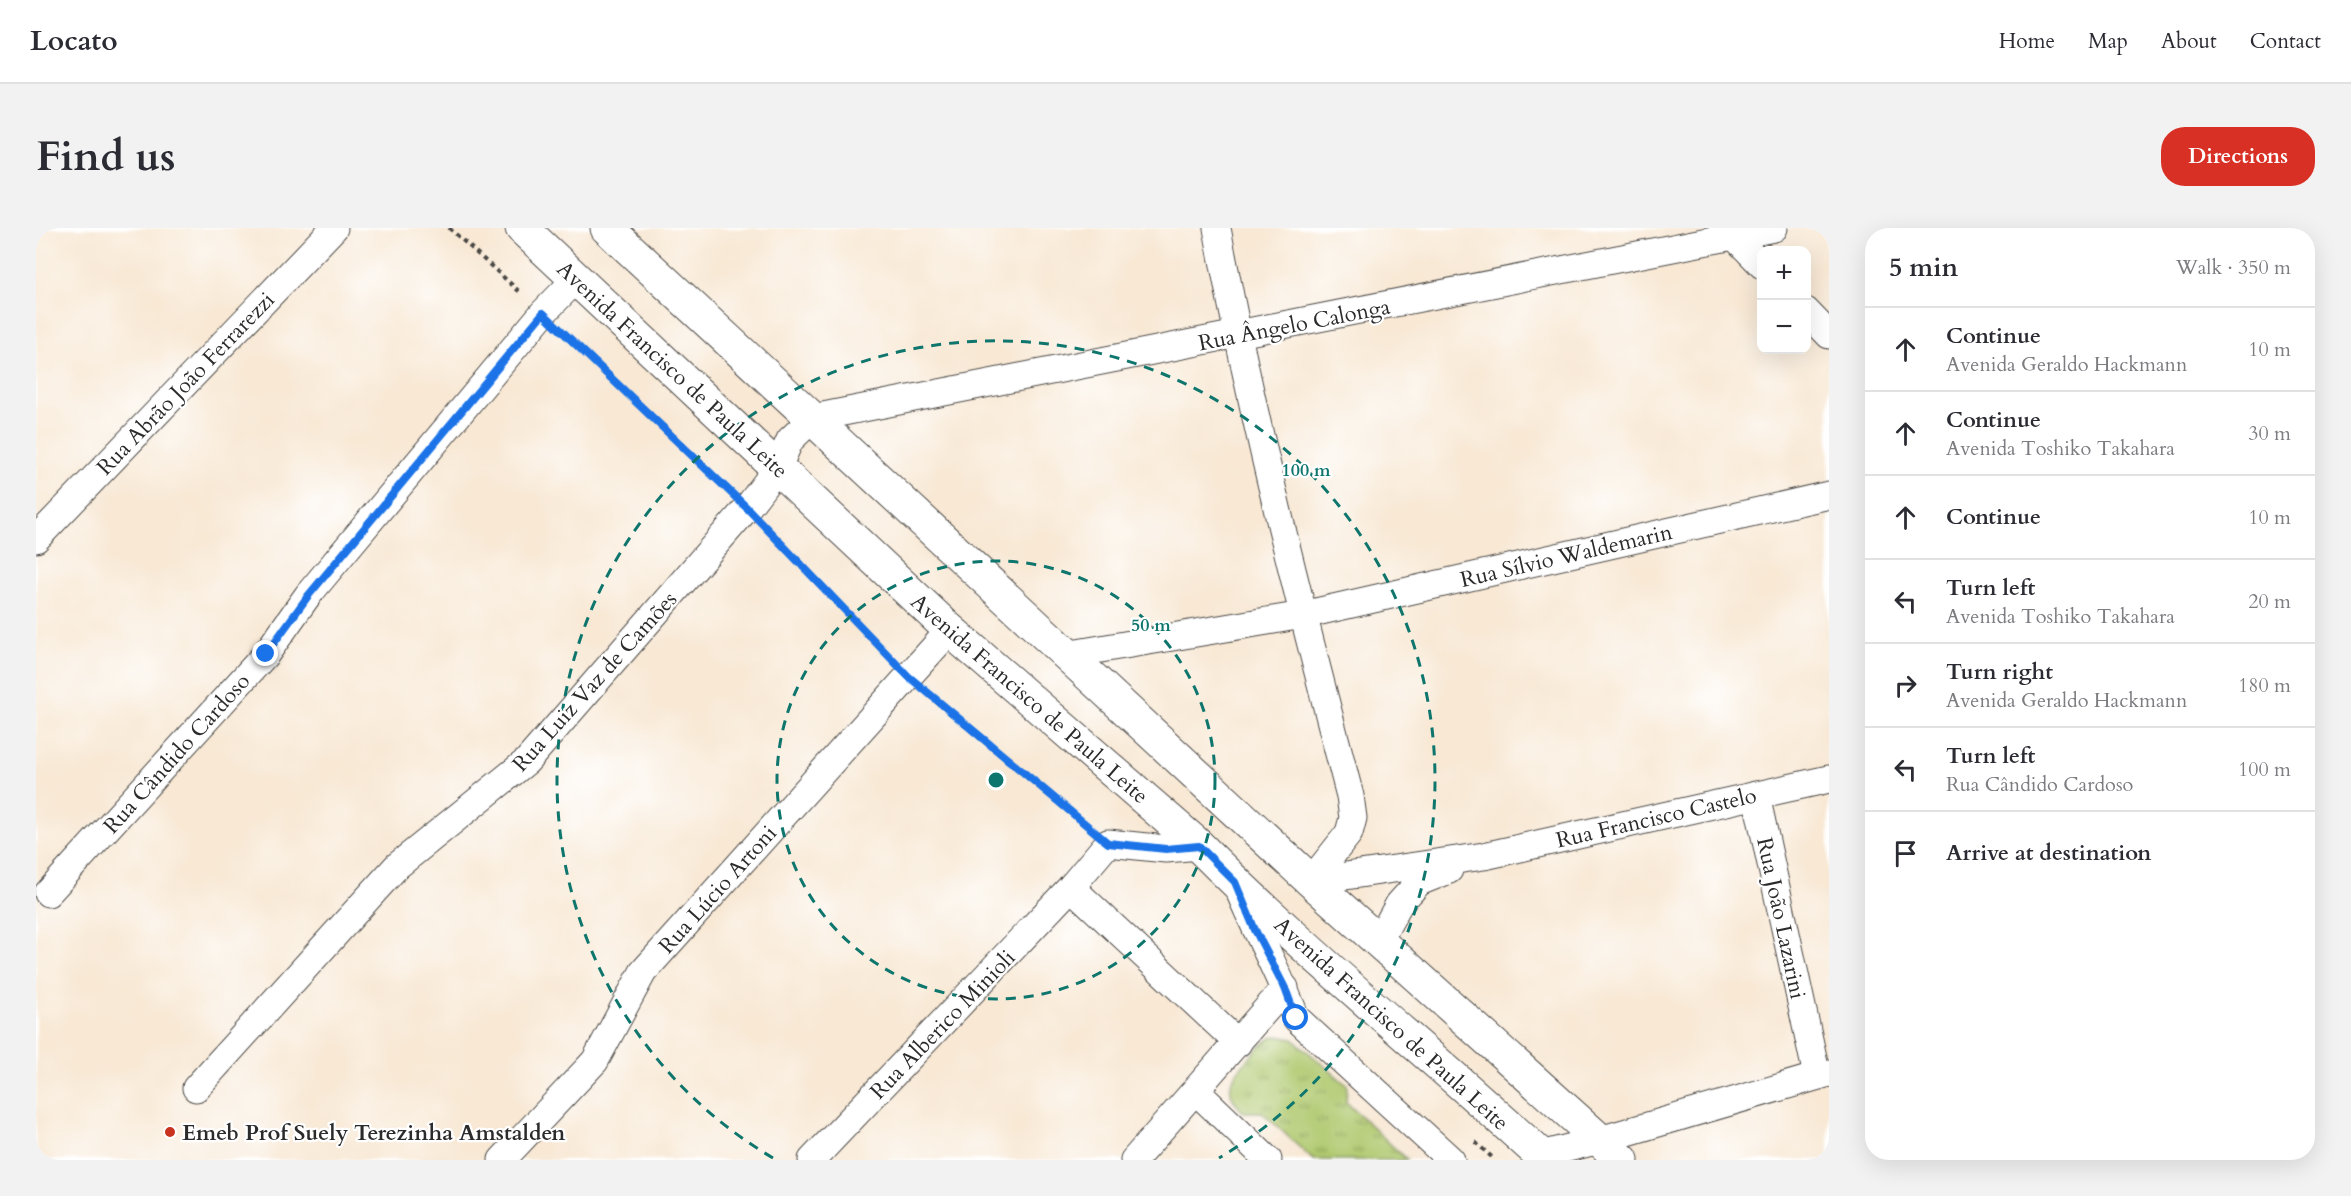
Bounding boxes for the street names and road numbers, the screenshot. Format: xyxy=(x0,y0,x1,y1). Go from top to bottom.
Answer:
street label: Avenida Francisco de Paula Leite xyxy=(550,254,795,485)
street label: Rua Abrão João Ferrarezzi xyxy=(90,285,281,482)
street label: Rua Ângelo Calonga xyxy=(1196,292,1393,358)
street label: Rua Sílvio Waldemarin xyxy=(1457,517,1676,595)
street label: Rua Luiz Vaz de Camões xyxy=(506,585,684,778)
street label: Avenida Francisco de Paula Leite xyxy=(904,587,1155,811)
street label: Rua Cândido Cardoso xyxy=(97,667,257,840)
street label: Rua Francisco Castelo xyxy=(1553,780,1759,856)
street label: Rua Lúcio Artoni xyxy=(652,819,784,960)
street label: Rua João Lazarini xyxy=(1749,835,1813,1002)
street label: Avenida Francisco de Paula Leite xyxy=(1268,910,1515,1137)
street label: Rua Alberico Minioli xyxy=(863,943,1022,1106)

